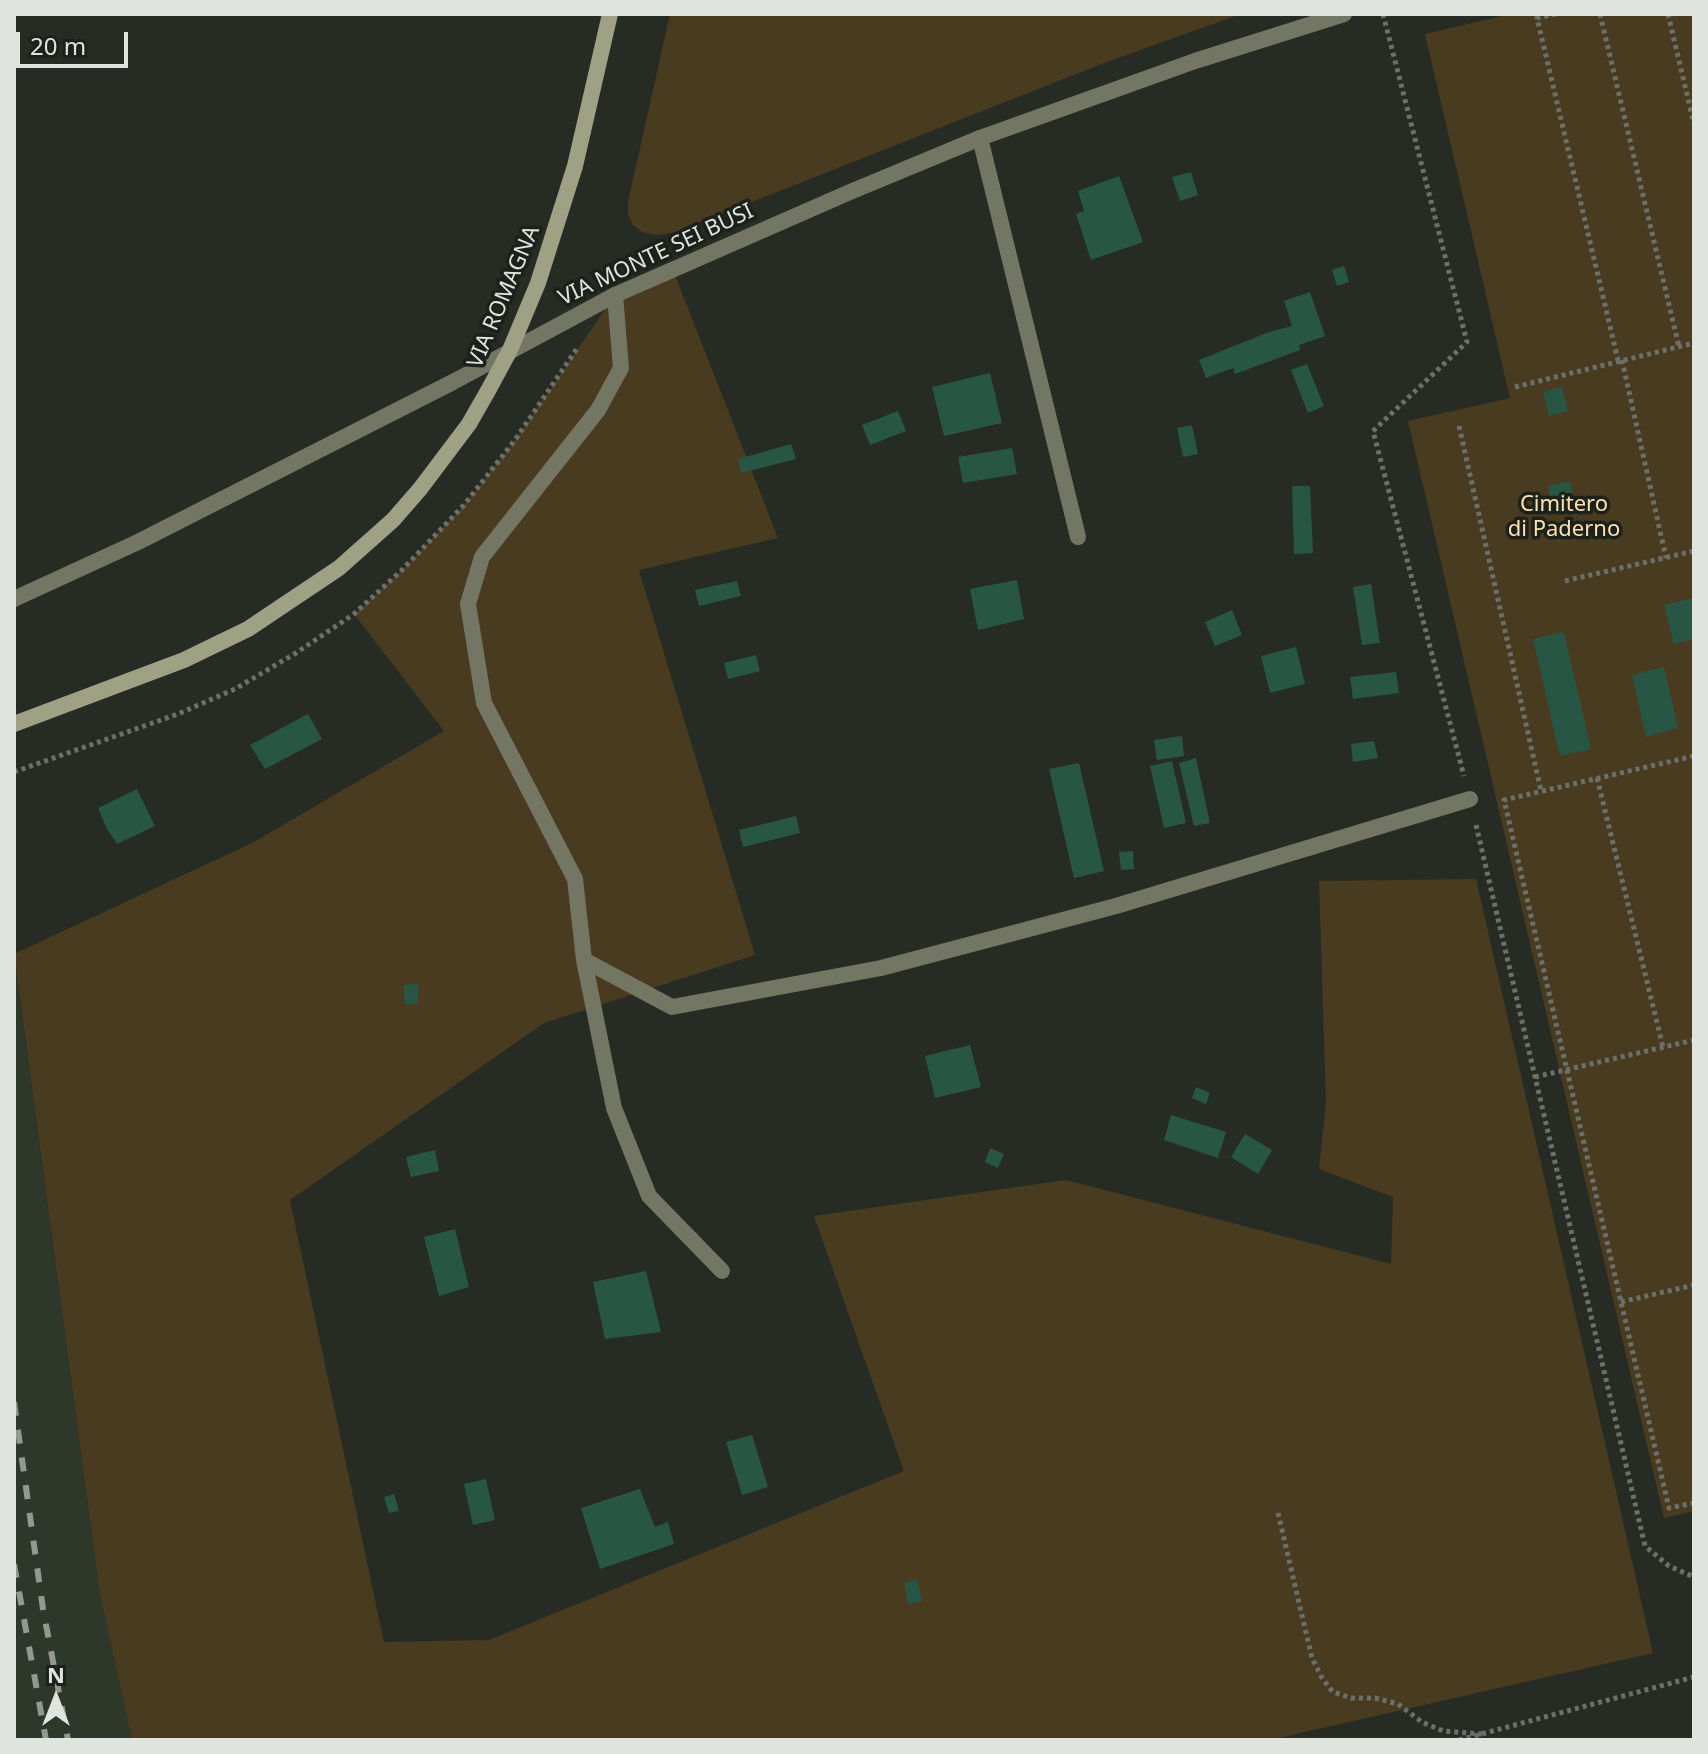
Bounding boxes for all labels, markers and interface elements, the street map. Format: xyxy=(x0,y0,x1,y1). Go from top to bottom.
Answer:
scale bar xyxy=(20,16,132,66)
text: 20 m xyxy=(30,29,86,62)
street label: VIA MONTE SEI BUSI xyxy=(554,198,758,312)
street label: VIA ROMAGNA xyxy=(462,222,546,372)
park label: Cimitero di Paderno xyxy=(1508,492,1620,544)
north arrow xyxy=(16,1658,96,1738)
text: N xyxy=(47,1659,65,1689)

